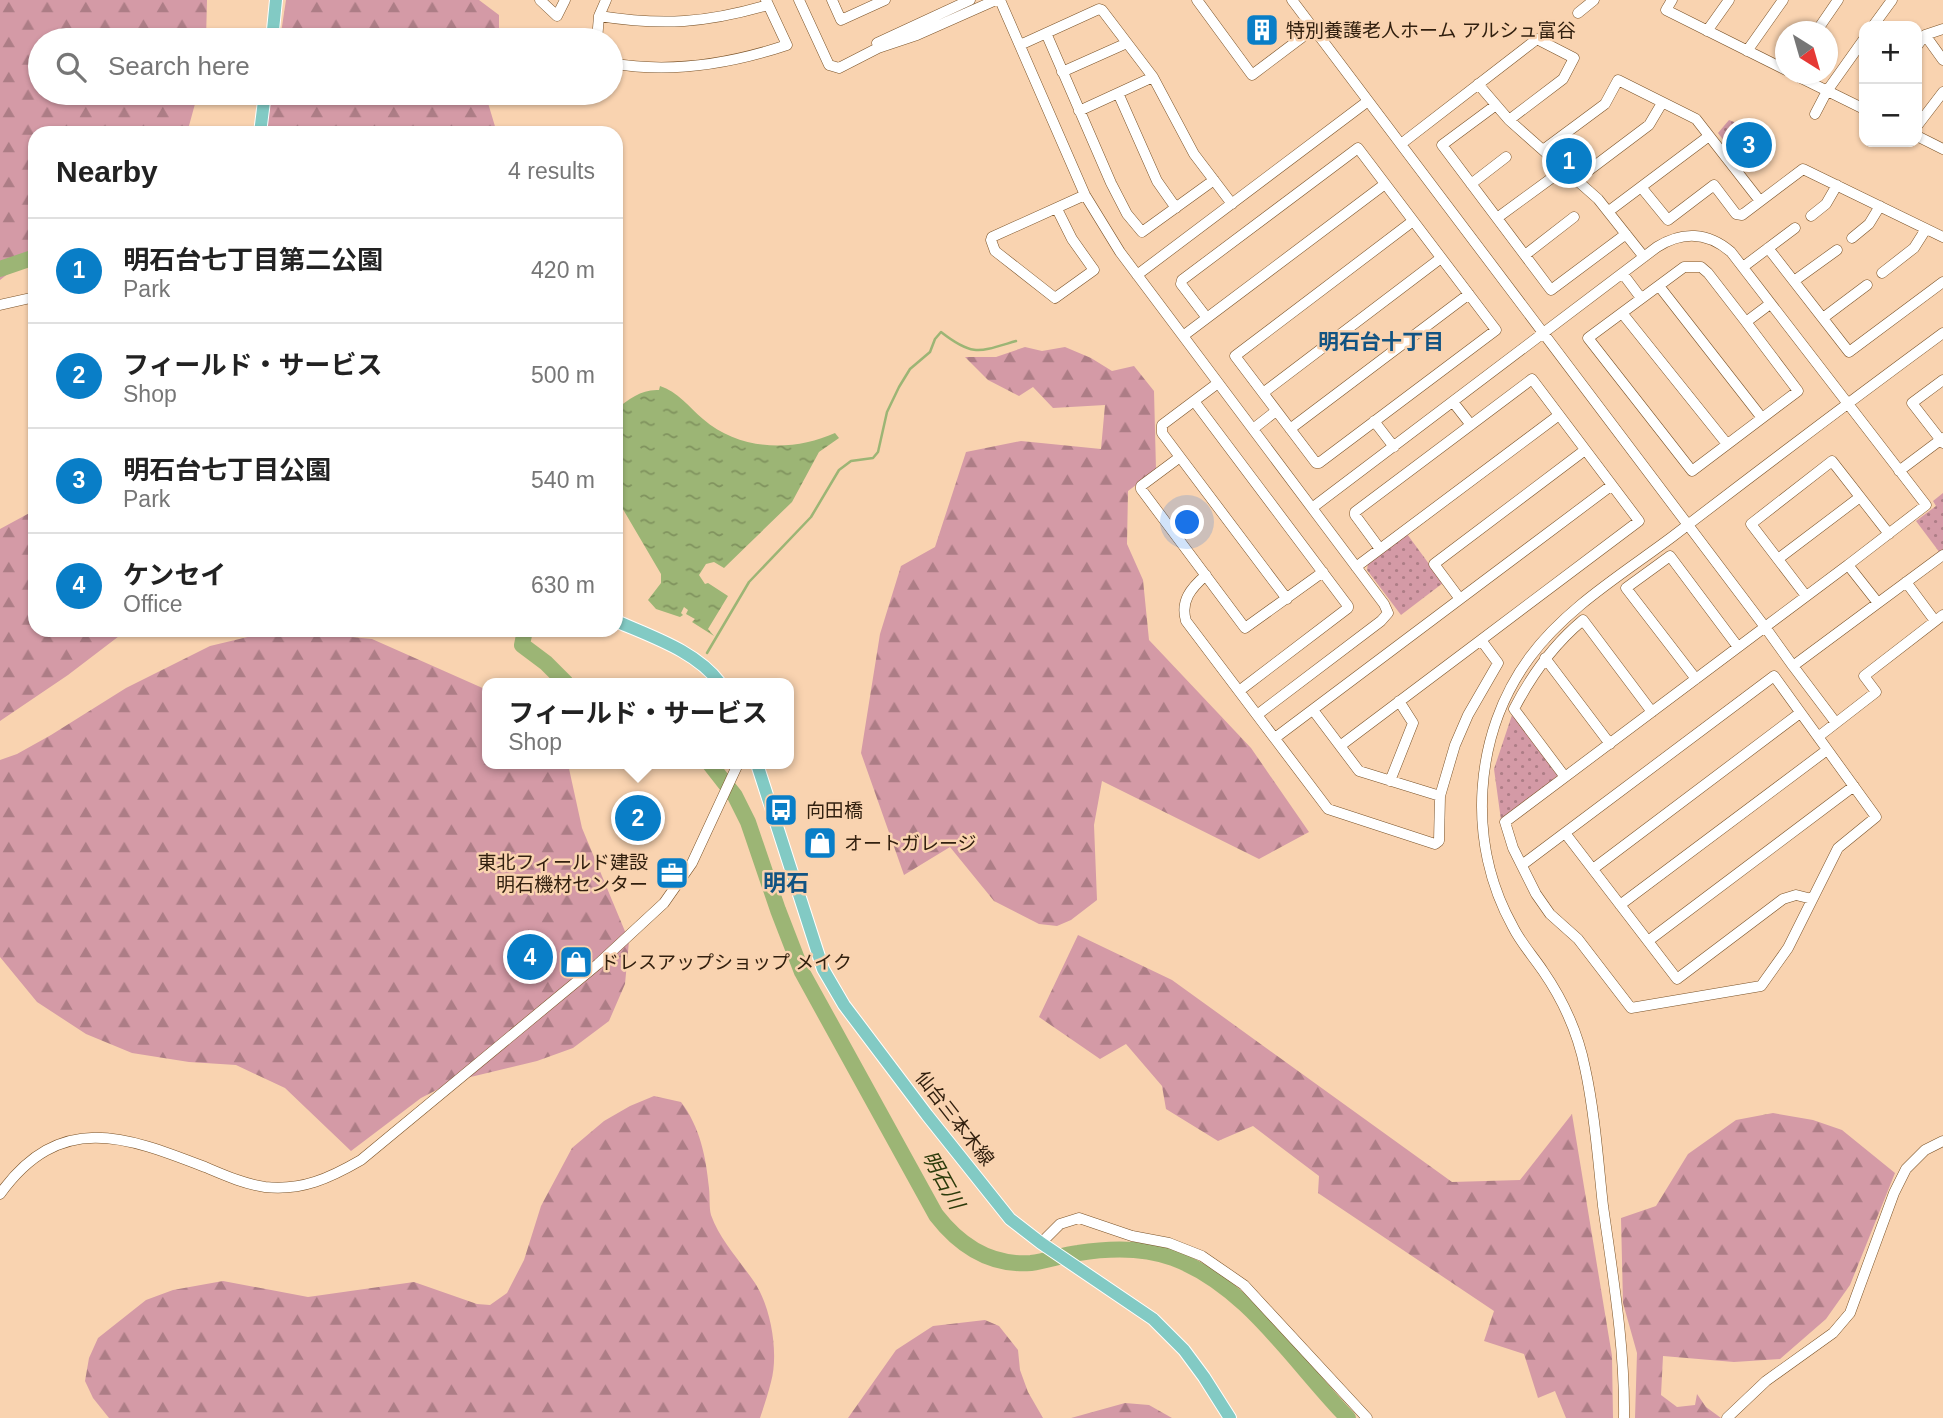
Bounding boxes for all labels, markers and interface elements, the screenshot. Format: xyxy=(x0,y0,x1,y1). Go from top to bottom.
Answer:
building icon: 特別養護老人ホーム アルシュ富谷 xyxy=(1243,11,1281,49)
place label: 特別養護老人ホーム アルシュ富谷 xyxy=(1286,20,1576,41)
north arrow xyxy=(1775,21,1838,84)
map controls xyxy=(1859,21,1922,147)
button: + xyxy=(1859,21,1922,84)
search box xyxy=(28,28,623,105)
icon: search xyxy=(52,48,90,86)
text: Search here xyxy=(108,51,250,81)
button: − xyxy=(1859,84,1922,147)
pin: 3 xyxy=(1726,119,1772,171)
pin: 1 xyxy=(1546,135,1592,187)
text: Nearby xyxy=(56,155,158,188)
text: 4 results xyxy=(508,158,595,184)
text: 明石台七丁目第二公園 xyxy=(123,245,383,275)
text: 1 xyxy=(73,257,85,283)
text: 420 m xyxy=(531,257,595,283)
text: Park xyxy=(123,276,170,302)
district label: 明石台十丁目 xyxy=(1318,330,1444,353)
text: フィールド・サービス xyxy=(123,350,382,380)
text: 2 xyxy=(73,362,85,388)
text: 500 m xyxy=(531,362,595,388)
text: Shop xyxy=(123,381,177,407)
text: 明石台七丁目公園 xyxy=(123,455,331,485)
text: 3 xyxy=(73,467,85,493)
text: 540 m xyxy=(531,467,595,493)
text: Park xyxy=(123,486,170,512)
your location xyxy=(1170,505,1204,539)
text: ケンセイ xyxy=(123,560,226,590)
text: 4 xyxy=(73,572,85,598)
text: 630 m xyxy=(531,572,595,598)
text: Office xyxy=(123,591,183,617)
popup xyxy=(482,678,794,769)
text: フィールド・サービス xyxy=(508,698,768,728)
text: Shop xyxy=(508,729,562,755)
bus stop icon: 向田橋 xyxy=(762,791,800,829)
pin: 2 xyxy=(615,792,661,844)
place label: 向田橋 xyxy=(806,800,863,821)
shop icon: オートガレージ xyxy=(801,824,839,862)
place label: オートガレージ xyxy=(844,833,977,854)
place label: 東北フィールド建設 明石機材センター xyxy=(477,852,648,895)
office icon: 東北フィールド建設 明石機材センター xyxy=(653,854,691,892)
district label: 明石 xyxy=(763,870,809,896)
pin: 4 xyxy=(507,931,553,983)
shop icon: ドレスアップショップ メイク xyxy=(557,943,595,981)
place label: ドレスアップショップ メイク xyxy=(600,952,852,973)
street label: 仙台三本木線 xyxy=(911,1067,998,1170)
water label: 明石川 xyxy=(918,1147,970,1215)

